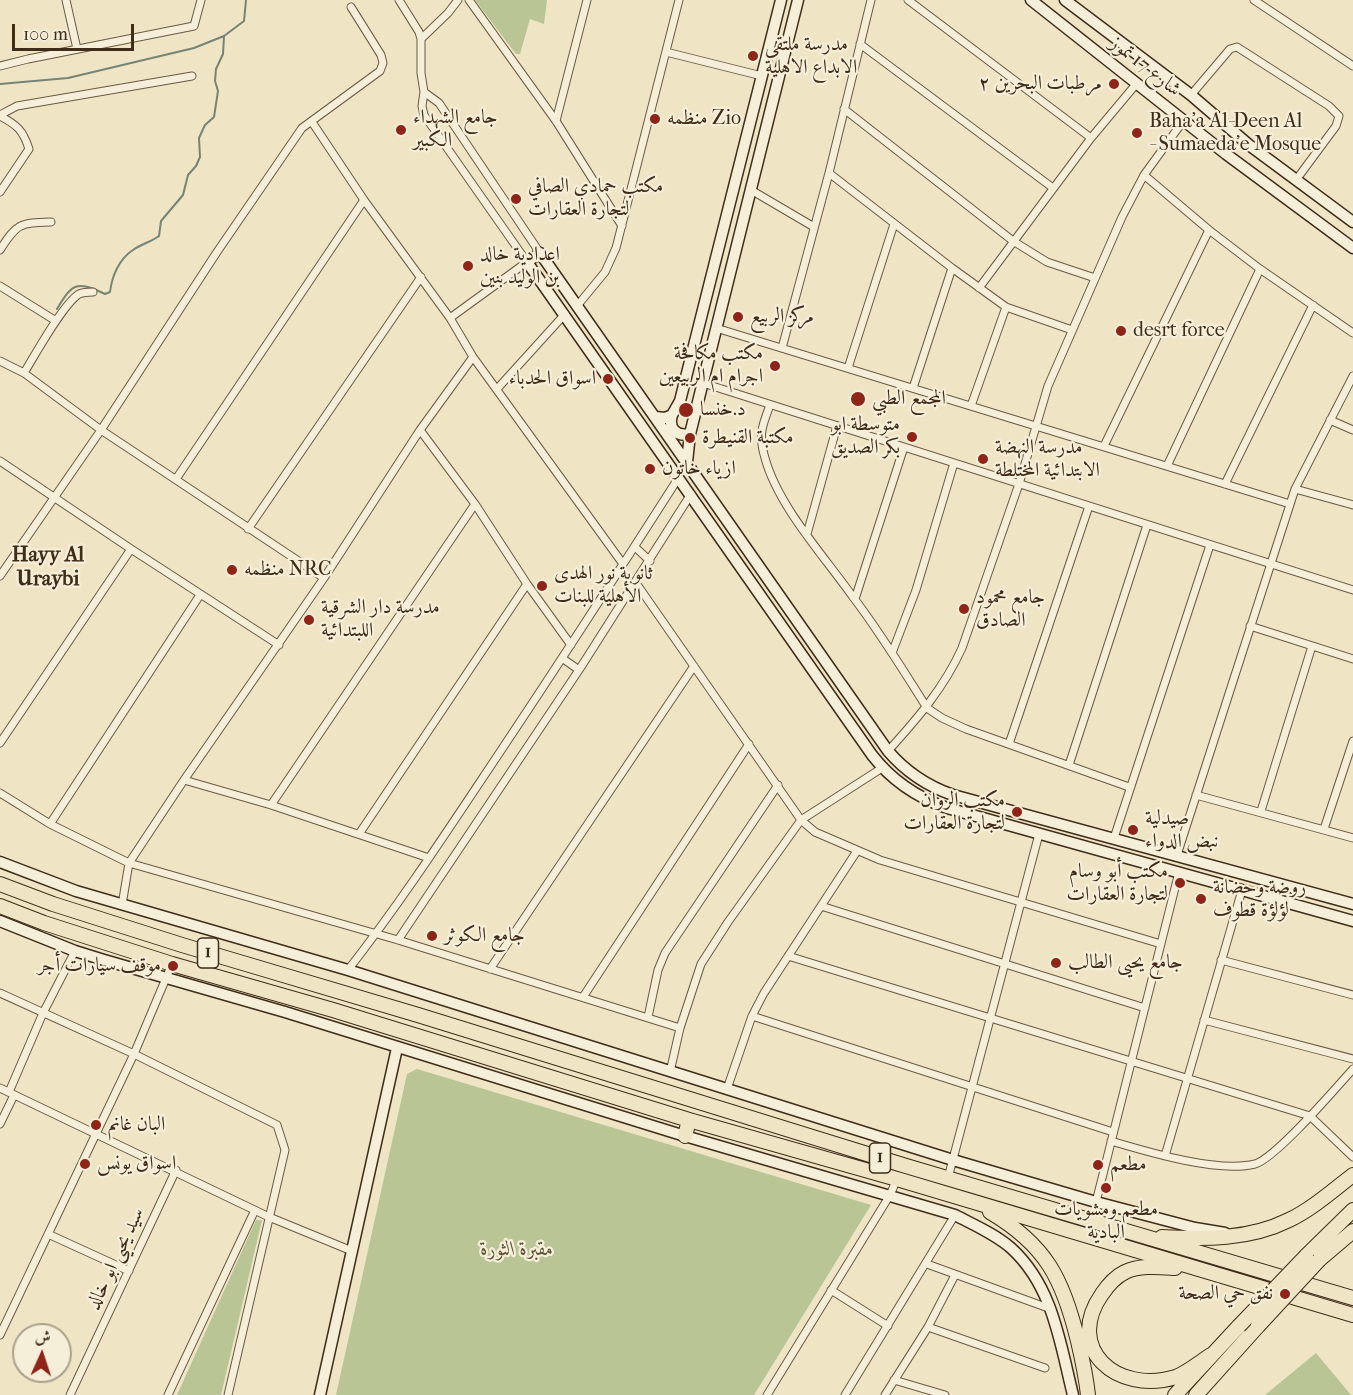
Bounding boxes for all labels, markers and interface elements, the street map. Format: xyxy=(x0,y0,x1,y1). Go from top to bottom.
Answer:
scale bar xyxy=(15,12,136,50)
text: 100 m xyxy=(23,24,68,45)
street label: شارع 17 تموز xyxy=(1105,32,1185,102)
place label: مدرسة ملتقى الابداع الاهلية xyxy=(765,33,857,80)
marker: مدرسة ملتقى الابداع الاهلية xyxy=(746,49,760,63)
place label: مرطبات البحرين ٢ xyxy=(978,72,1102,96)
marker: مرطبات البحرين ٢ xyxy=(1107,77,1121,91)
place label: جامع الشهداء الكبير xyxy=(413,106,498,153)
place label: منظمه Zio xyxy=(667,107,741,131)
place label: Baha'a Al-Deen Al - Sumaeda'e Mosque xyxy=(1149,110,1321,157)
marker: منظمه Zio xyxy=(648,112,662,126)
marker: جامع الشهداء الكبير xyxy=(394,123,408,137)
marker: Baha'a Al-Deen Al - Sumaeda'e Mosque xyxy=(1130,126,1144,140)
place label: مكتب حمادي الصافي لتجارة العقارات xyxy=(528,175,663,222)
marker: مكتب حمادي الصافي لتجارة العقارات xyxy=(509,192,523,206)
place label: اعدادية خالد بن الوليد بنين xyxy=(480,243,560,290)
marker: اعدادية خالد بن الوليد بنين xyxy=(461,259,475,273)
place label: مركز الربيع xyxy=(750,305,814,329)
marker: مركز الربيع xyxy=(731,310,745,324)
place label: desrt force xyxy=(1133,319,1225,343)
marker: desrt force xyxy=(1114,324,1128,338)
place label: مكتب مكافحة اجرام ام الربيعين xyxy=(659,342,763,389)
marker: مكتب مكافحة اجرام ام الربيعين xyxy=(768,359,782,373)
place label: اسواق الحدباء xyxy=(509,367,596,391)
marker: اسواق الحدباء xyxy=(601,372,615,386)
place label: المجمع الطبي xyxy=(872,387,946,411)
marker: المجمع الطبي xyxy=(849,390,867,408)
place label: د.خنسا xyxy=(700,398,746,422)
marker: د.خنسا xyxy=(677,401,695,419)
place label: متوسطة ابو بكر الصديق xyxy=(831,413,900,460)
place label: مكتبة القنيطرة xyxy=(702,426,794,450)
marker: متوسطة ابو بكر الصديق xyxy=(905,430,919,444)
marker: مكتبة القنيطرة xyxy=(683,431,697,445)
place label: مدرسة النهضة الابتدائية المختلطة xyxy=(995,436,1100,483)
marker: مدرسة النهضة الابتدائية المختلطة xyxy=(976,452,990,466)
place label: ازياء خاتون xyxy=(662,457,736,481)
marker: ازياء خاتون xyxy=(643,462,657,476)
district label: Hayy Al Uraybi xyxy=(12,543,84,593)
place label: منظمه NRC xyxy=(244,558,331,582)
place label: ثانوية نور الهدى الأهلية للبنات xyxy=(554,562,652,609)
marker: منظمه NRC xyxy=(225,563,239,577)
marker: ثانوية نور الهدى الأهلية للبنات xyxy=(535,579,549,593)
place label: جامع محمود الصادق xyxy=(976,586,1045,633)
place label: مدرسة دار الشرقية اللبتدائية xyxy=(321,596,440,643)
marker: جامع محمود الصادق xyxy=(957,602,971,616)
marker: مدرسة دار الشرقية اللبتدائية xyxy=(302,613,316,627)
place label: مكتب الروان لتجارة العقارات xyxy=(904,789,1005,836)
marker: مكتب الروان لتجارة العقارات xyxy=(1010,805,1024,819)
place label: صيدلية نبض الدواء xyxy=(1145,807,1219,854)
marker: صيدلية نبض الدواء xyxy=(1126,823,1140,837)
place label: مكتب أبو وسام لتجارة العقارات xyxy=(1067,860,1168,907)
marker: مكتب أبو وسام لتجارة العقارات xyxy=(1173,876,1187,890)
place label: روضة وحضانة لؤلؤة قطوف xyxy=(1213,876,1306,923)
marker: روضة وحضانة لؤلؤة قطوف xyxy=(1194,892,1208,906)
place label: جامع الكوثر xyxy=(444,924,525,948)
marker: جامع الكوثر xyxy=(425,929,439,943)
road number: 1 xyxy=(198,938,218,968)
place label: جامع يحيى الطالب xyxy=(1068,951,1183,975)
place label: موقف سيارات أجر xyxy=(38,954,161,978)
marker: جامع يحيى الطالب xyxy=(1049,956,1063,970)
marker: موقف سيارات أجر xyxy=(166,959,180,973)
place label: البان غانم xyxy=(108,1113,165,1137)
marker: البان غانم xyxy=(89,1118,103,1132)
road number: 1 xyxy=(870,1143,890,1173)
place label: اسواق يونس xyxy=(97,1152,176,1176)
place label: مطعم xyxy=(1110,1153,1147,1177)
marker: اسواق يونس xyxy=(78,1157,92,1171)
marker: مطعم xyxy=(1091,1158,1105,1172)
marker: مطعم ومشويات البادية xyxy=(1099,1181,1113,1195)
place label: مطعم ومشويات البادية xyxy=(1054,1198,1158,1245)
street label: سيد يحيى ابو خالد xyxy=(82,1204,150,1314)
park label: مقبرة الثورة xyxy=(480,1238,554,1262)
place label: نفق حي الصحة xyxy=(1179,1282,1273,1306)
marker: نفق حي الصحة xyxy=(1278,1287,1292,1301)
north arrow xyxy=(12,1323,72,1383)
text: ش xyxy=(34,1327,51,1346)

